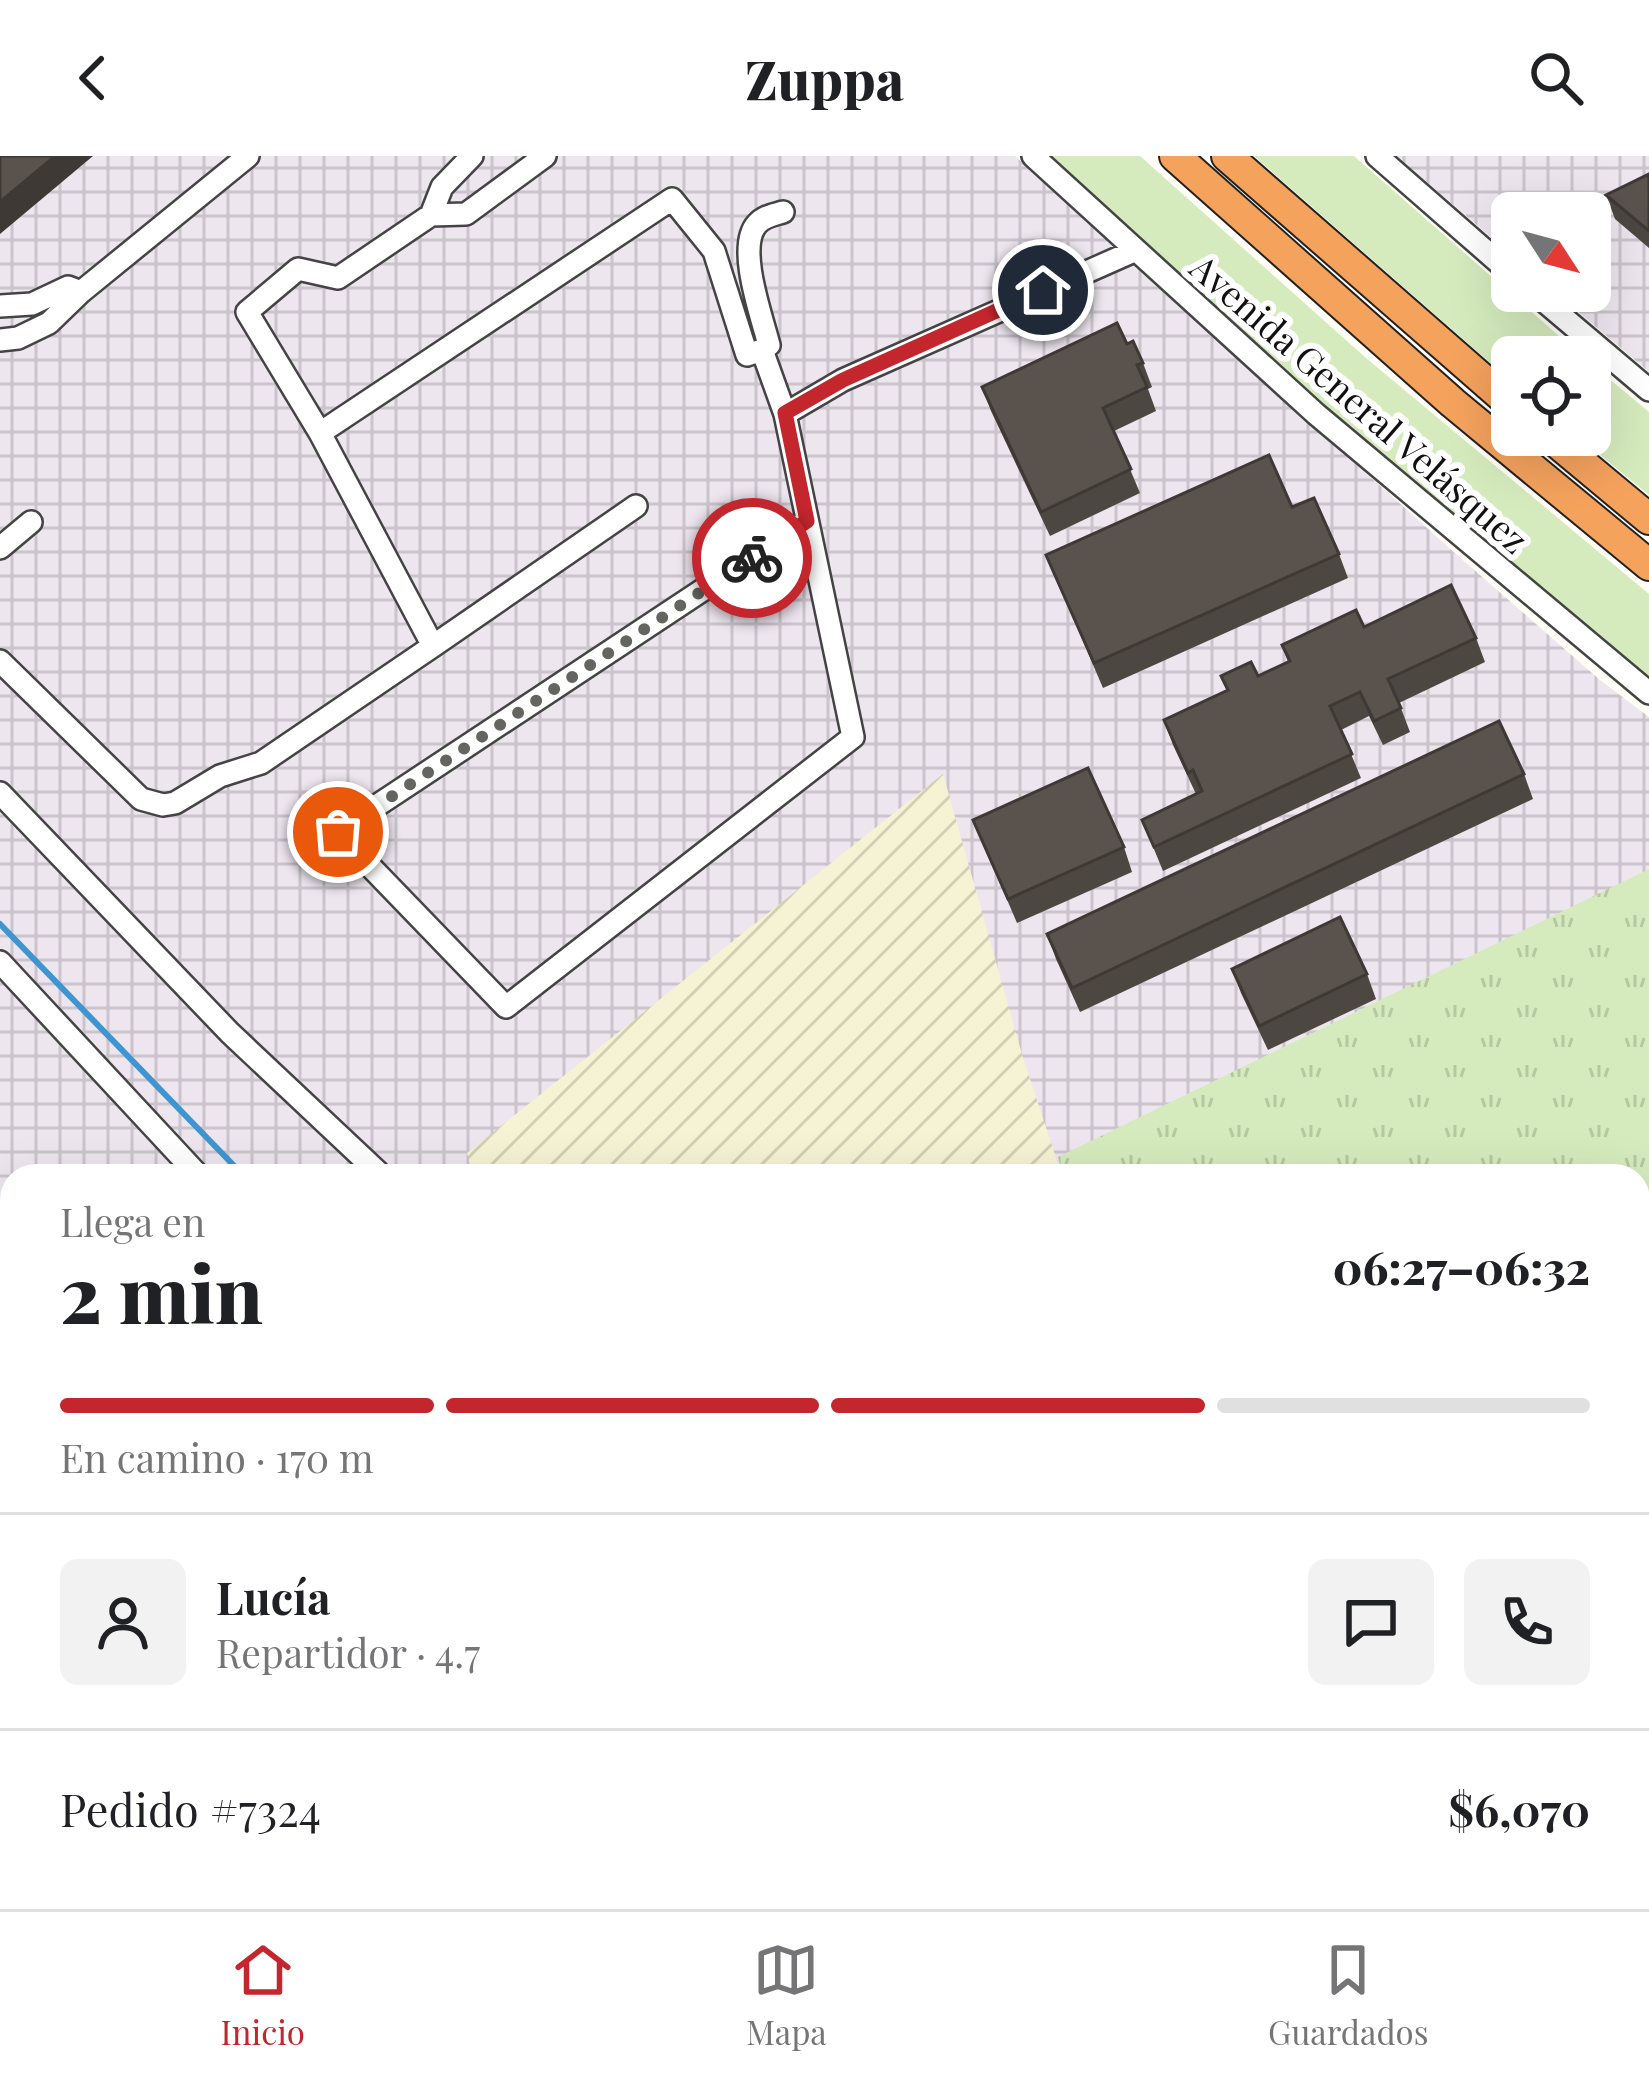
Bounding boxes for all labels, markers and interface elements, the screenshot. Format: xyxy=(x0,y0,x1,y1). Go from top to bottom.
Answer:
text: Zuppa xyxy=(745,42,904,114)
icon: back xyxy=(60,45,126,111)
icon: search xyxy=(1523,45,1589,111)
north arrow xyxy=(1491,192,1611,312)
map controls xyxy=(1491,192,1611,456)
pin xyxy=(992,239,1094,341)
street label: Avenida General Velásquez xyxy=(1181,242,1539,562)
icon: home xyxy=(1010,257,1076,323)
button: locate xyxy=(1491,336,1611,456)
courier xyxy=(692,498,812,618)
icon: bike xyxy=(719,525,785,591)
pin xyxy=(287,781,389,883)
icon: bag xyxy=(305,799,371,865)
text: Llega en xyxy=(60,1195,205,1247)
text: 06:27–06:32 xyxy=(1333,1236,1590,1296)
text: 2 min xyxy=(60,1240,263,1344)
text: En camino · 170 m xyxy=(60,1431,374,1483)
button: person xyxy=(60,1559,186,1685)
button: chat xyxy=(1308,1559,1434,1685)
button: phone xyxy=(1464,1559,1590,1685)
text: Lucía xyxy=(216,1566,331,1626)
text: Repartidor · 4.7 xyxy=(216,1626,480,1678)
text: Pedido #7324 xyxy=(60,1778,321,1838)
text: $6,070 xyxy=(1448,1778,1590,1838)
tab: Inicio xyxy=(221,1937,305,2053)
tab: Mapa xyxy=(746,1937,827,2053)
tab: Guardados xyxy=(1268,1937,1428,2053)

